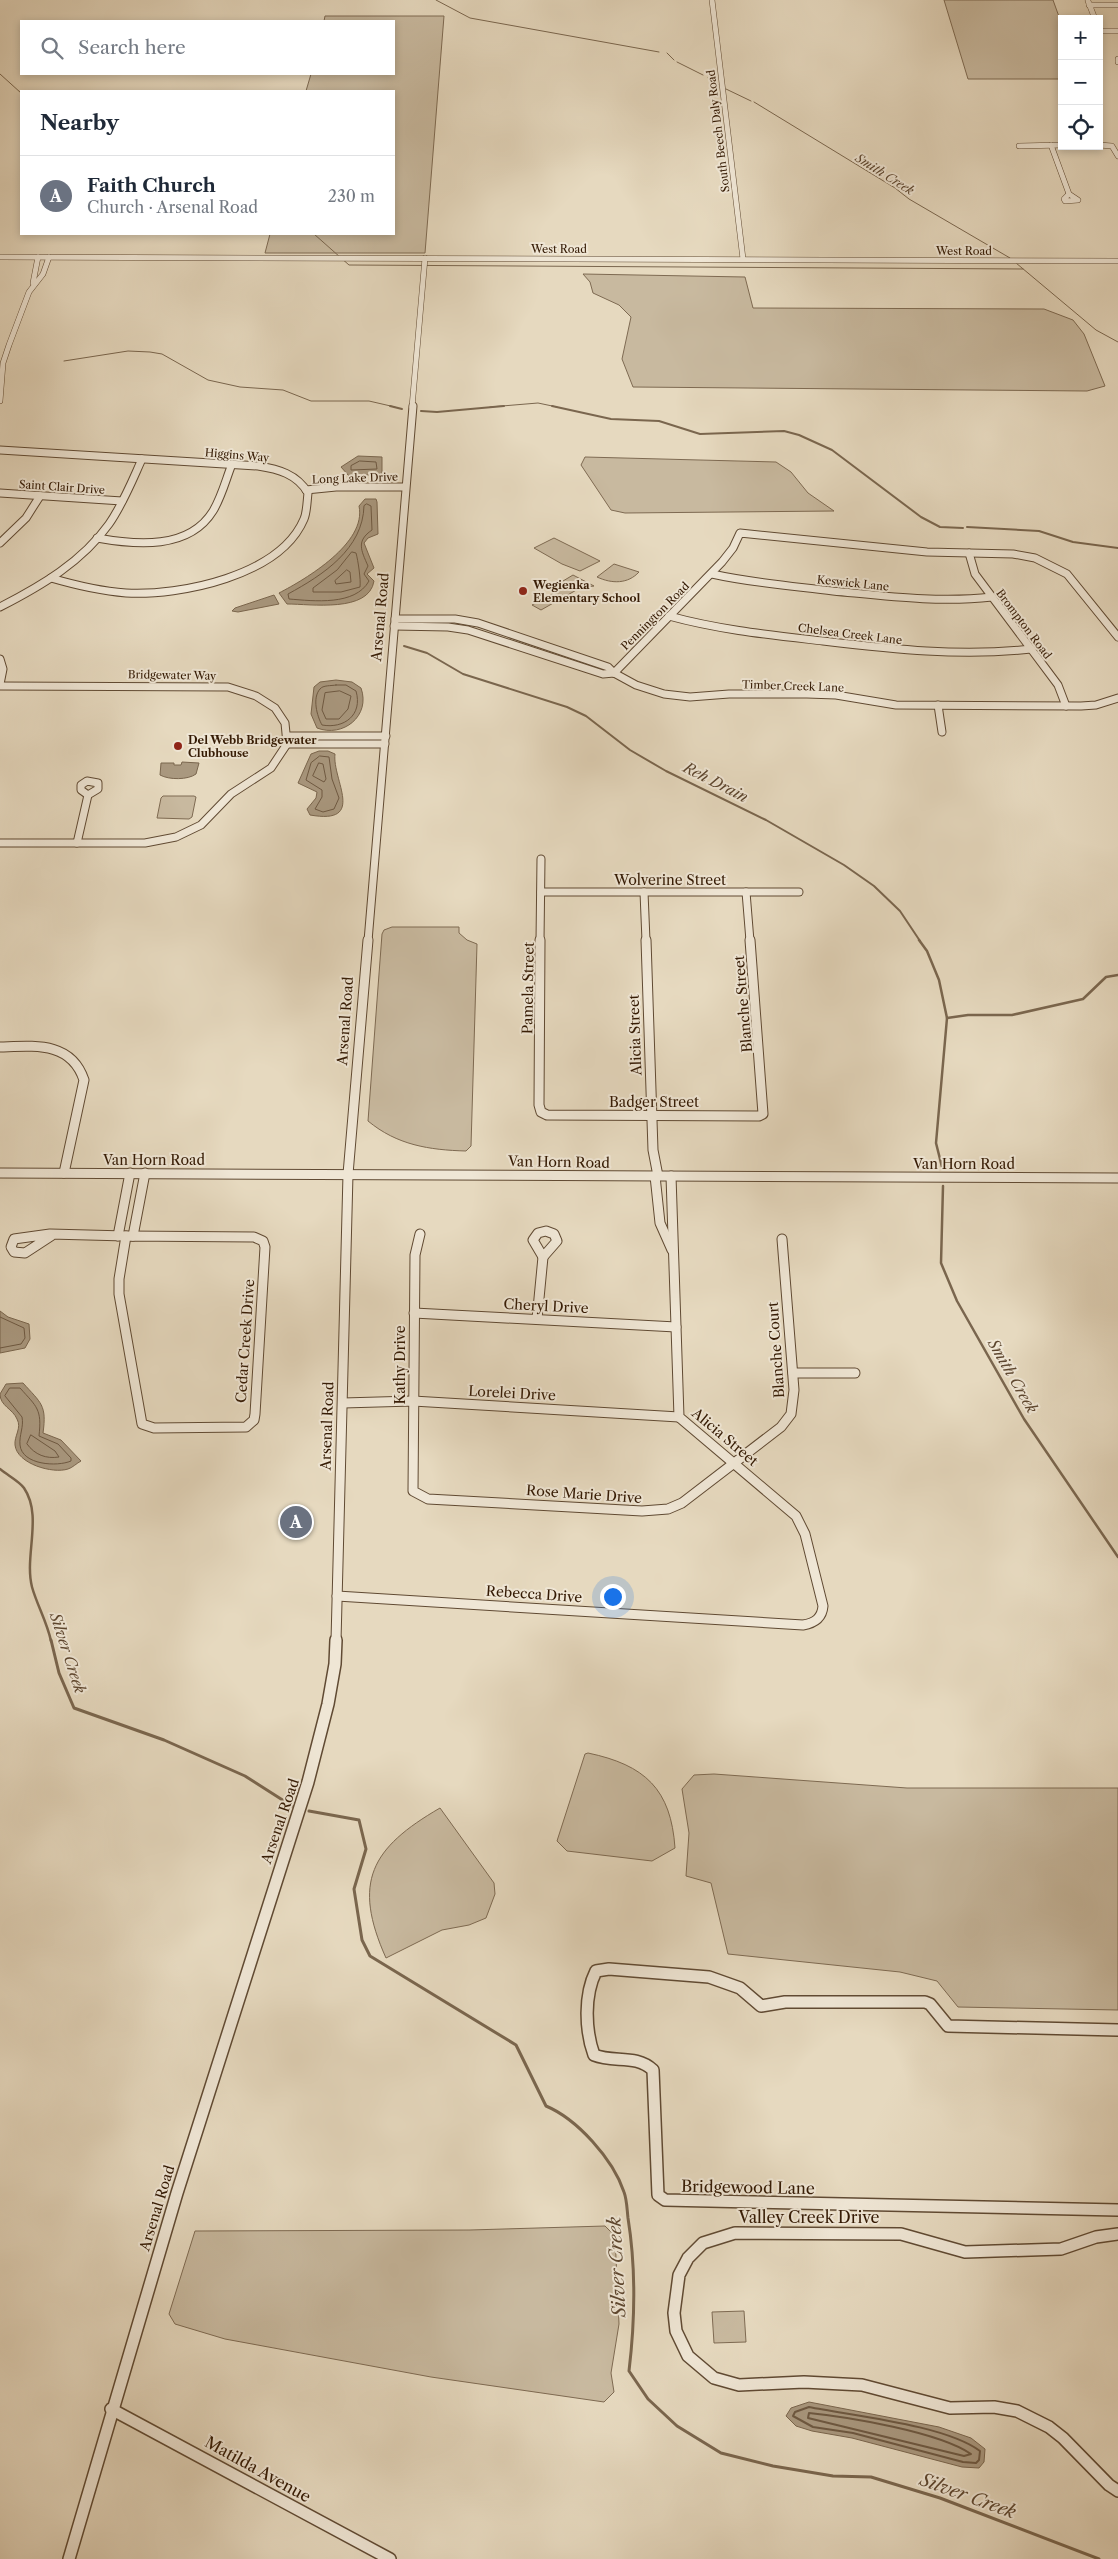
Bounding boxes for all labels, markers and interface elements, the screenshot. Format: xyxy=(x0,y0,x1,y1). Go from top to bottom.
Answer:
map controls xyxy=(1058,15,1103,150)
button: + xyxy=(1058,15,1103,60)
search box xyxy=(20,20,395,75)
icon: search xyxy=(38,34,66,62)
text: Search here xyxy=(78,36,186,59)
button: − xyxy=(1058,60,1103,105)
street label: South Beech Daly Road xyxy=(704,69,732,193)
button: locate xyxy=(1058,105,1103,150)
text: Nearby xyxy=(40,110,119,135)
water label: Smith Creek xyxy=(852,150,918,198)
text: Faith Church xyxy=(87,174,216,197)
text: A xyxy=(50,186,62,206)
text: 230 m xyxy=(328,186,375,206)
text: Church · Arsenal Road xyxy=(87,197,258,217)
street label: West Road xyxy=(530,242,587,256)
street label: West Road xyxy=(935,244,992,258)
street label: Higgins Way xyxy=(204,445,271,465)
street label: Long Lake Drive xyxy=(312,470,398,486)
street label: Saint Clair Drive xyxy=(18,477,106,497)
street label: Arsenal Road xyxy=(367,571,393,663)
street label: Keswick Lane xyxy=(816,572,890,594)
place label: Wegienka Elementary School xyxy=(532,578,640,605)
street label: Pennington Road xyxy=(618,579,692,653)
marker: Wegienka Elementary School xyxy=(517,585,529,597)
street label: Brompton Road xyxy=(993,586,1055,662)
street label: Chelsea Creek Lane xyxy=(797,621,903,647)
street label: Bridgewater Way xyxy=(128,667,217,683)
street label: Timber Creek Lane xyxy=(742,677,844,695)
place label: Del Webb Bridgewater Clubhouse xyxy=(188,733,317,760)
marker: Del Webb Bridgewater Clubhouse xyxy=(172,740,184,752)
water label: Reh Drain xyxy=(680,757,751,806)
street label: Wolverine Street xyxy=(613,871,726,889)
street label: Pamela Street xyxy=(518,942,538,1034)
street label: Blanche Street xyxy=(730,955,756,1053)
street label: Arsenal Road xyxy=(333,976,357,1067)
street label: Alicia Street xyxy=(625,994,645,1077)
street label: Badger Street xyxy=(609,1093,699,1111)
street label: Van Horn Road xyxy=(102,1151,205,1169)
street label: Van Horn Road xyxy=(507,1152,611,1172)
street label: Van Horn Road xyxy=(912,1155,1015,1173)
street label: Cedar Creek Drive xyxy=(232,1278,258,1403)
street label: Cheryl Drive xyxy=(503,1295,589,1317)
street label: Blanche Court xyxy=(764,1301,788,1399)
street label: Kathy Drive xyxy=(391,1325,409,1405)
water label: Smith Creek xyxy=(984,1335,1042,1417)
street label: Arsenal Road xyxy=(316,1381,338,1472)
street label: Lorelei Drive xyxy=(468,1382,556,1404)
street label: Alicia Street xyxy=(687,1403,762,1470)
street label: Rose Marie Drive xyxy=(526,1481,643,1507)
pin: A xyxy=(280,1503,312,1541)
street label: Rebecca Drive xyxy=(485,1582,583,1606)
your location xyxy=(600,1584,626,1610)
water label: Silver Creek xyxy=(46,1609,90,1696)
street label: Arsenal Road xyxy=(257,1776,303,1867)
street label: Arsenal Road xyxy=(135,2162,179,2254)
street label: Bridgewood Lane xyxy=(681,2176,815,2198)
street label: Valley Creek Drive xyxy=(738,2207,879,2227)
water label: Silver Creek xyxy=(603,2216,631,2319)
street label: Matilda Avenue xyxy=(201,2432,315,2506)
water label: Silver Creek xyxy=(916,2468,1020,2524)

